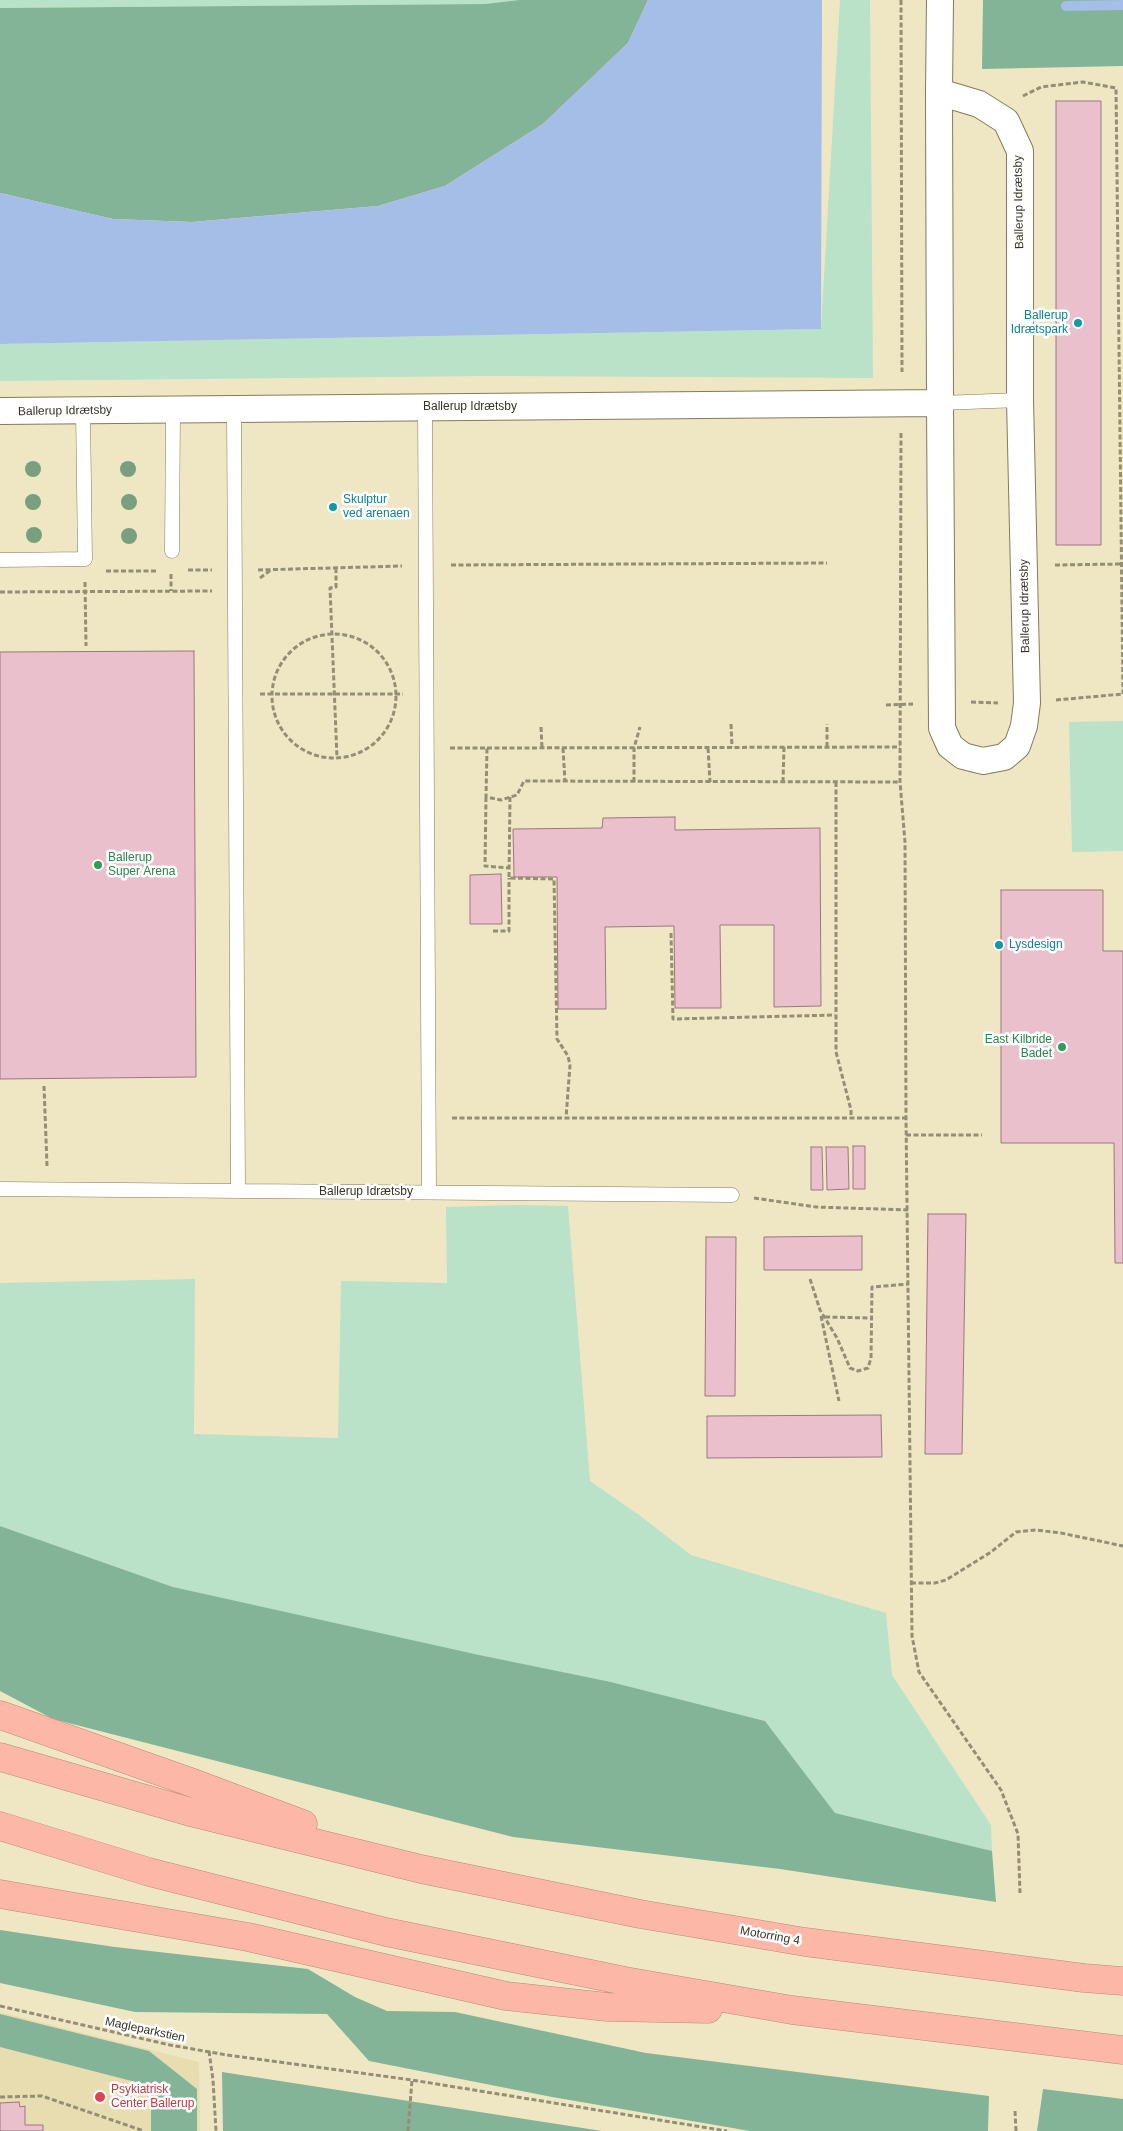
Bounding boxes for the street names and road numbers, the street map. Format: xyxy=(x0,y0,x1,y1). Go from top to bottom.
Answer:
street label: Ballerup Idrætsby xyxy=(1011,155,1027,249)
street label: Ballerup Idrætsby xyxy=(423,400,517,414)
street label: Ballerup Idrætsby xyxy=(18,403,112,419)
street label: Ballerup Idrætsby xyxy=(1017,559,1033,653)
street label: Ballerup Idrætsby xyxy=(319,1185,413,1199)
street label: Motorring 4 xyxy=(739,1924,801,1948)
street label: Magleparkstien xyxy=(104,2014,186,2046)

